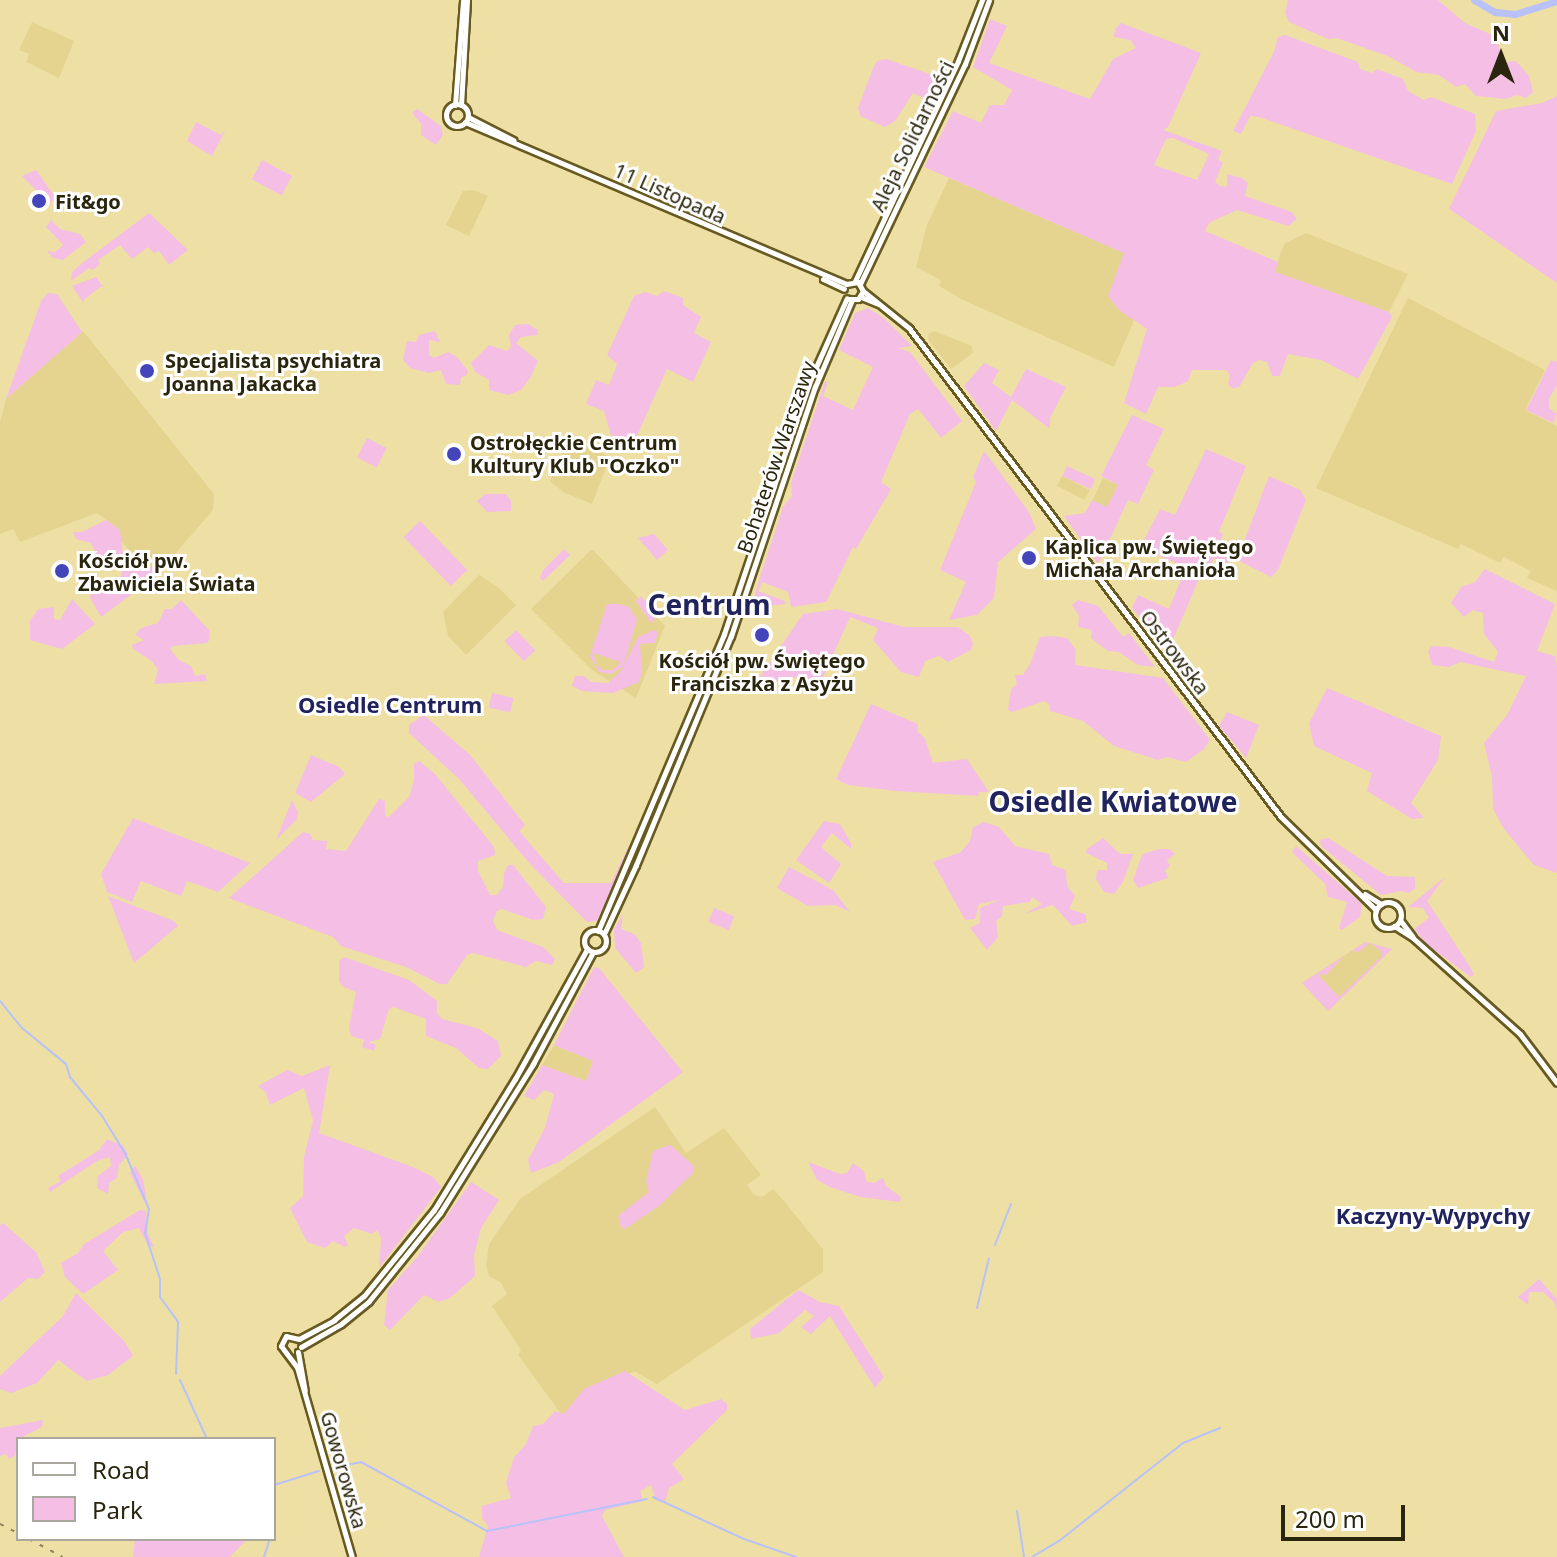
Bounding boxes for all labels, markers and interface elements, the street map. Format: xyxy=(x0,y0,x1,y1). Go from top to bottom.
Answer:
north arrow xyxy=(1461,16,1541,96)
text: N xyxy=(1492,17,1510,47)
street label: Aleja Solidarności xyxy=(865,57,959,215)
street label: 11 Listopada xyxy=(610,158,730,228)
place label: Fit&go xyxy=(55,189,121,213)
marker: Fit&go xyxy=(30,192,48,210)
place label: Specjalista psychiatra Joanna Jakacka xyxy=(165,348,381,395)
street label: Bohaterów Warszawy xyxy=(732,358,820,556)
marker: Specjalista psychiatra Joanna Jakacka xyxy=(136,360,158,382)
place label: Ostrołęckie Centrum Kultury Klub "Oczko" xyxy=(470,430,679,477)
marker: Ostrołęckie Centrum Kultury Klub "Oczko" xyxy=(445,445,463,463)
place label: Kaplica pw. Świętego Michała Archanioła xyxy=(1045,534,1253,581)
place label: Kościół pw. Zbawiciela Świata xyxy=(78,548,255,595)
marker: Kaplica pw. Świętego Michała Archanioła xyxy=(1020,549,1038,567)
marker: Kościół pw. Zbawiciela Świata xyxy=(53,562,71,580)
district label: Centrum xyxy=(647,587,771,621)
street label: Ostrowska xyxy=(1136,605,1214,699)
marker: Kościół pw. Świętego Franciszka z Asyżu xyxy=(753,626,771,644)
place label: Kościół pw. Świętego Franciszka z Asyżu xyxy=(659,648,865,695)
district label: Osiedle Centrum xyxy=(298,692,482,718)
district label: Osiedle Kwiatowe xyxy=(989,784,1237,818)
district label: Kaczyny-Wypychy xyxy=(1336,1203,1530,1229)
street label: Goworowska xyxy=(316,1409,372,1531)
legend xyxy=(16,1437,276,1541)
text: Road xyxy=(92,1453,150,1486)
scale bar xyxy=(1285,1489,1409,1539)
text: Park xyxy=(92,1493,143,1526)
text: 200 m xyxy=(1295,1502,1365,1535)

